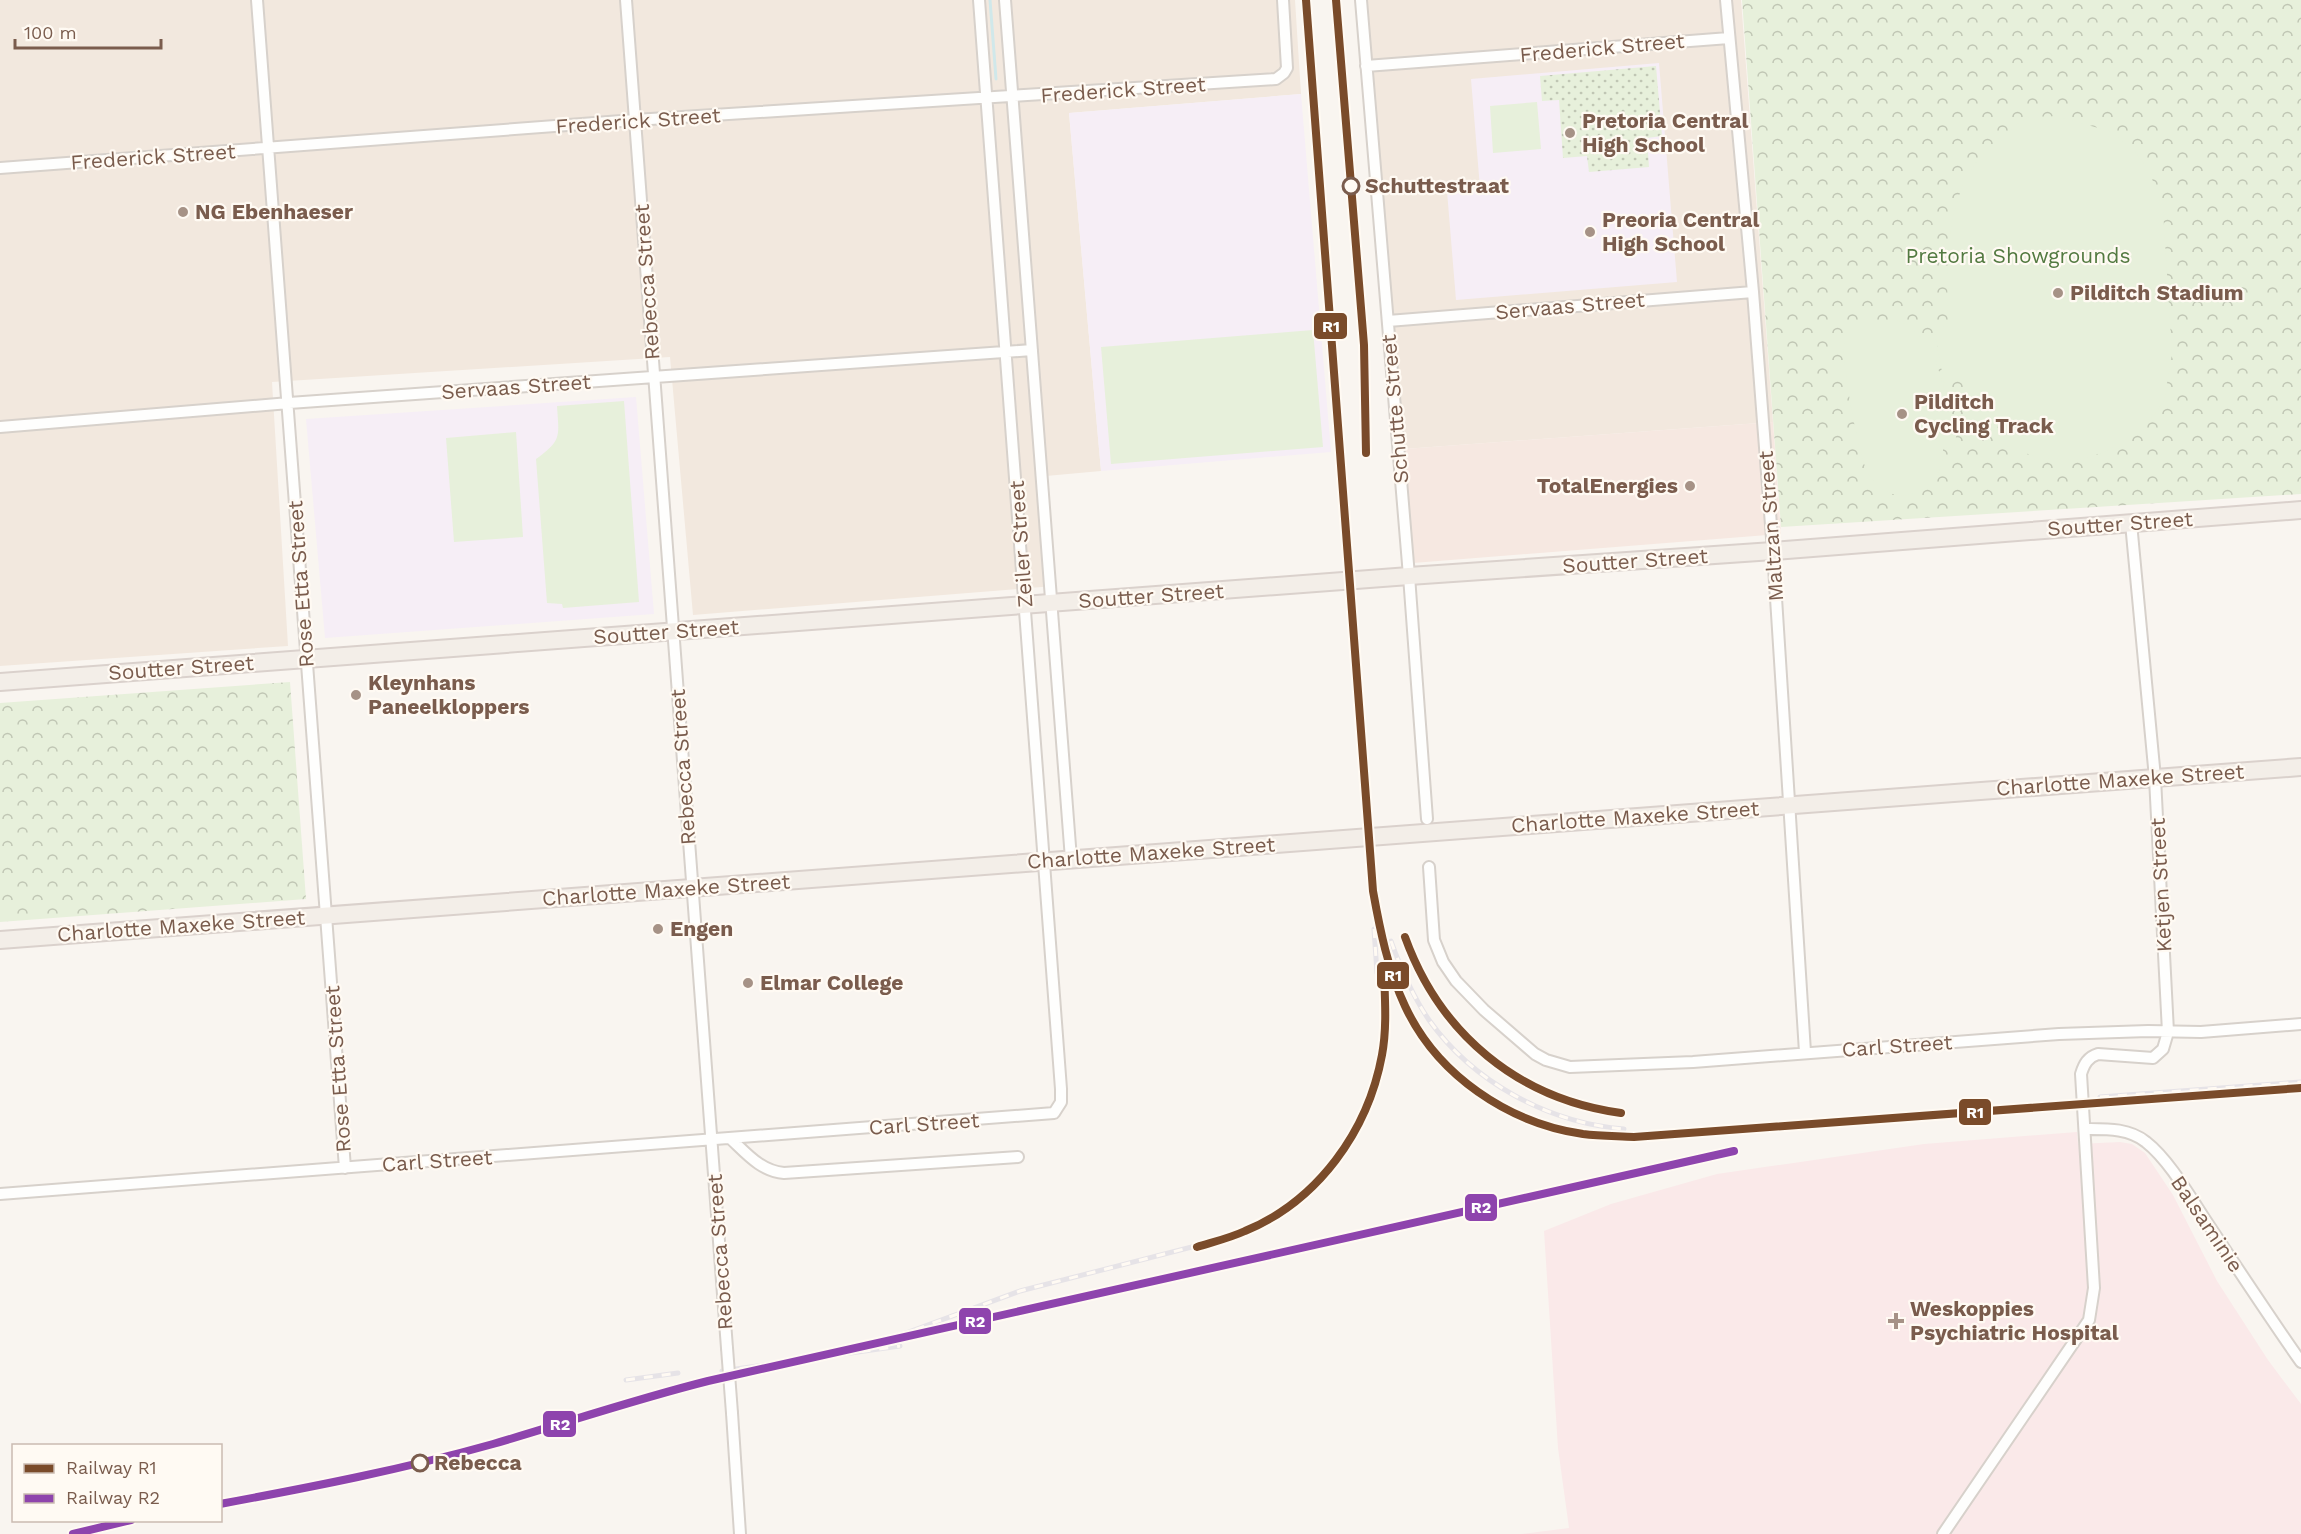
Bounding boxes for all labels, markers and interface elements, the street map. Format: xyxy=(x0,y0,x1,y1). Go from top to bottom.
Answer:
scale bar xyxy=(15,12,160,50)
text: 100 m xyxy=(24,22,77,43)
street label: Frederick Street xyxy=(1519,28,1686,67)
street label: Frederick Street xyxy=(1040,71,1206,108)
street label: Frederick Street xyxy=(555,102,721,139)
place label: Pretoria Central High School xyxy=(1582,108,1748,157)
marker: Pretoria Central High School xyxy=(1563,126,1577,140)
street label: Frederick Street xyxy=(70,138,236,175)
place label: Schuttestraat xyxy=(1365,173,1509,198)
marker: Schuttestraat xyxy=(1342,177,1360,195)
place label: NG Ebenhaeser xyxy=(195,199,353,224)
street label: Rebecca Street xyxy=(629,203,664,361)
marker: NG Ebenhaeser xyxy=(176,205,190,219)
place label: Preoria Central High School xyxy=(1602,207,1759,256)
marker: Preoria Central High School xyxy=(1583,225,1597,239)
park label: Pretoria Showgrounds xyxy=(1905,243,2131,268)
place label: Pilditch Stadium xyxy=(2070,280,2243,305)
street label: Servaas Street xyxy=(1494,286,1646,324)
marker: Pilditch Stadium xyxy=(2051,286,2065,300)
line badge: R1 xyxy=(1313,312,1348,340)
text: R1 xyxy=(1322,317,1340,336)
street label: Schutte Street xyxy=(1375,333,1413,485)
street label: Servaas Street xyxy=(440,369,592,404)
place label: Pilditch Cycling Track xyxy=(1914,389,2055,438)
marker: Pilditch Cycling Track xyxy=(1895,407,1909,421)
street label: Maltzan Street xyxy=(1753,450,1788,602)
place label: TotalEnergies xyxy=(1537,473,1678,498)
street label: Zeiler Street xyxy=(1004,479,1037,608)
marker: TotalEnergies xyxy=(1683,479,1697,493)
street label: Rose Etta Street xyxy=(282,499,319,668)
street label: Soutter Street xyxy=(2046,506,2194,541)
street label: Soutter Street xyxy=(1561,543,1709,578)
street label: Soutter Street xyxy=(1077,578,1225,613)
street label: Soutter Street xyxy=(592,614,740,649)
street label: Soutter Street xyxy=(107,650,255,685)
place label: Kleynhans Paneelkloppers xyxy=(368,670,529,719)
marker: Kleynhans Paneelkloppers xyxy=(349,688,363,702)
street label: Rebecca Street xyxy=(665,688,700,846)
street label: Charlotte Maxeke Street xyxy=(1995,758,2245,801)
street label: Charlotte Maxeke Street xyxy=(1510,795,1760,838)
street label: Ketjen Street xyxy=(2144,817,2177,953)
street label: Charlotte Maxeke Street xyxy=(1026,831,1276,874)
street label: Charlotte Maxeke Street xyxy=(541,868,791,911)
street label: Charlotte Maxeke Street xyxy=(56,904,306,947)
place label: Engen xyxy=(670,916,733,941)
marker: Engen xyxy=(651,922,665,936)
line badge: R1 xyxy=(1376,961,1410,990)
text: R1 xyxy=(1384,966,1402,985)
place label: Elmar College xyxy=(760,970,903,995)
marker: Elmar College xyxy=(741,976,755,990)
street label: Rose Etta Street xyxy=(319,984,356,1153)
street label: Carl Street xyxy=(1841,1029,1953,1062)
line badge: R1 xyxy=(1958,1098,1992,1126)
text: R1 xyxy=(1966,1103,1984,1122)
street label: Carl Street xyxy=(868,1107,980,1140)
street label: Carl Street xyxy=(381,1144,493,1177)
street label: Balsaminie xyxy=(2166,1171,2249,1277)
street label: Rebecca Street xyxy=(702,1173,737,1331)
line badge: R2 xyxy=(1464,1193,1498,1222)
text: R2 xyxy=(1471,1198,1491,1217)
place label: Weskoppies Psychiatric Hospital xyxy=(1910,1296,2119,1345)
line badge: R2 xyxy=(958,1307,992,1335)
text: R2 xyxy=(965,1312,985,1331)
marker: Weskoppies Psychiatric Hospital xyxy=(1887,1312,1905,1330)
line badge: R2 xyxy=(542,1410,577,1438)
text: R2 xyxy=(550,1415,570,1434)
legend xyxy=(12,1444,222,1522)
place label: Rebecca xyxy=(434,1450,523,1475)
marker: Rebecca xyxy=(411,1454,429,1472)
text: Railway R1 xyxy=(66,1457,157,1478)
text: Railway R2 xyxy=(66,1487,160,1508)

